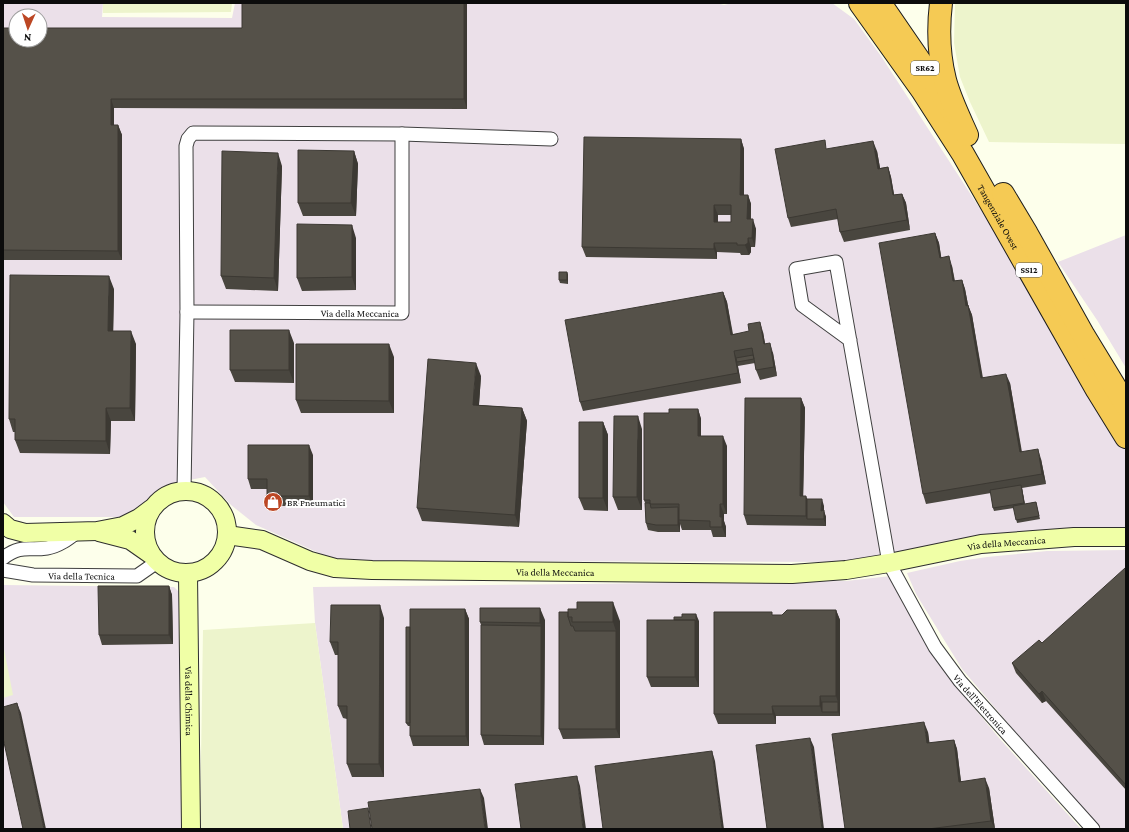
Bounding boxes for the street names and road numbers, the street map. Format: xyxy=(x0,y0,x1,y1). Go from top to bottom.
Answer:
road number: SR62 xyxy=(911,61,939,75)
street label: Tangenziale Ovest xyxy=(976,182,1022,252)
road number: SS12 xyxy=(1016,263,1042,277)
street label: Via della Meccanica xyxy=(321,307,400,318)
street label: Via della Meccanica xyxy=(966,534,1046,552)
street label: Via della Meccanica xyxy=(516,566,595,578)
street label: Via della Tecnica xyxy=(48,570,115,581)
street label: Via della Chimica xyxy=(184,666,195,736)
street label: Via dell'Elettronica xyxy=(951,672,1010,736)

